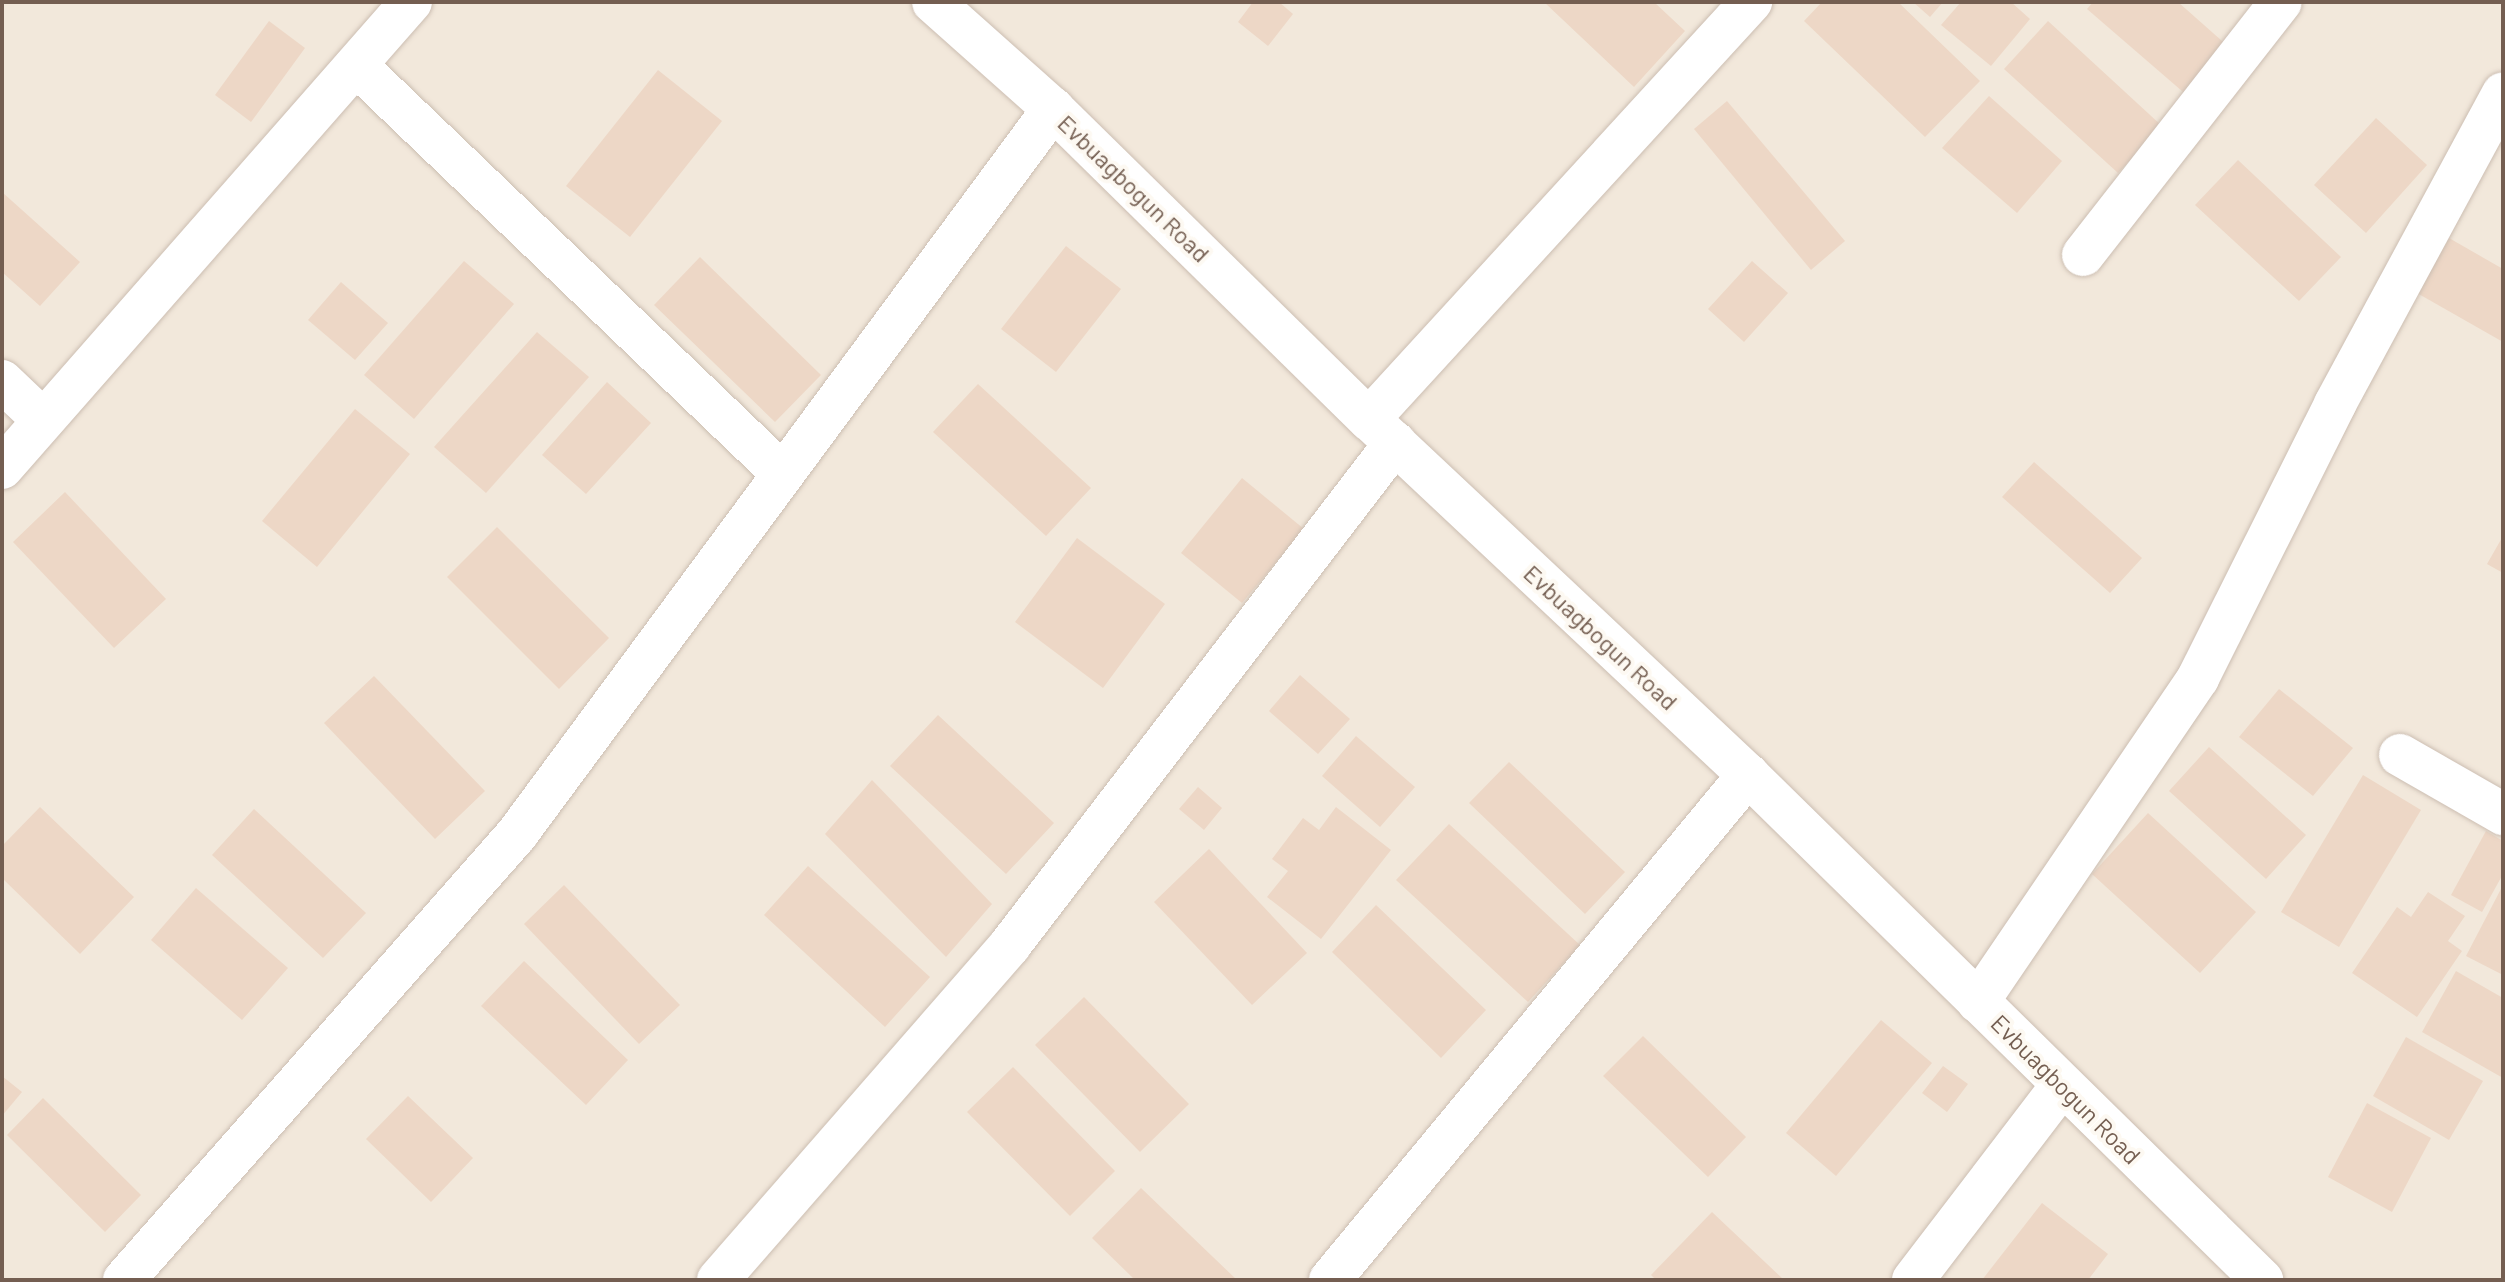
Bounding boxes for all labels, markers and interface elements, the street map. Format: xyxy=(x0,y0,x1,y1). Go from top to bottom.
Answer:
street label: Evbuagbogun Road xyxy=(1052,108,1216,268)
street label: Evbuagbogun Road xyxy=(1518,558,1684,716)
street label: Evbuagbogun Road xyxy=(1985,1008,2147,1170)

